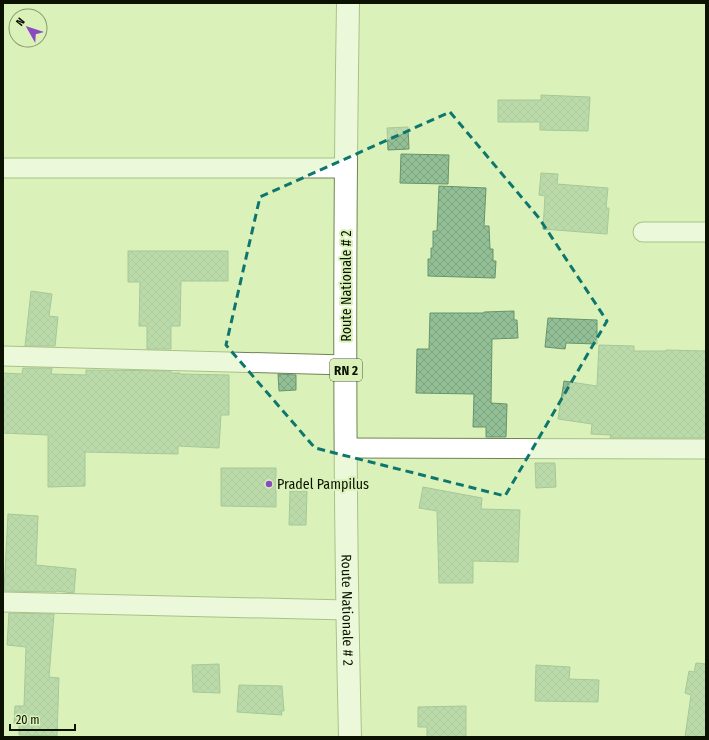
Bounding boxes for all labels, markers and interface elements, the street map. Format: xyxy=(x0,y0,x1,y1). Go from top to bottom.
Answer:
north arrow xyxy=(8,8,48,48)
text: N xyxy=(13,15,28,29)
street label: Route Nationale # 2 xyxy=(338,230,355,342)
road number: RN 2 xyxy=(330,359,362,381)
place label: Pradel Pampilus xyxy=(277,476,369,493)
marker: Pradel Pampilus xyxy=(264,479,274,489)
street label: Route Nationale # 2 xyxy=(338,554,357,666)
scale bar xyxy=(10,706,75,732)
text: 20 m xyxy=(16,713,40,727)

